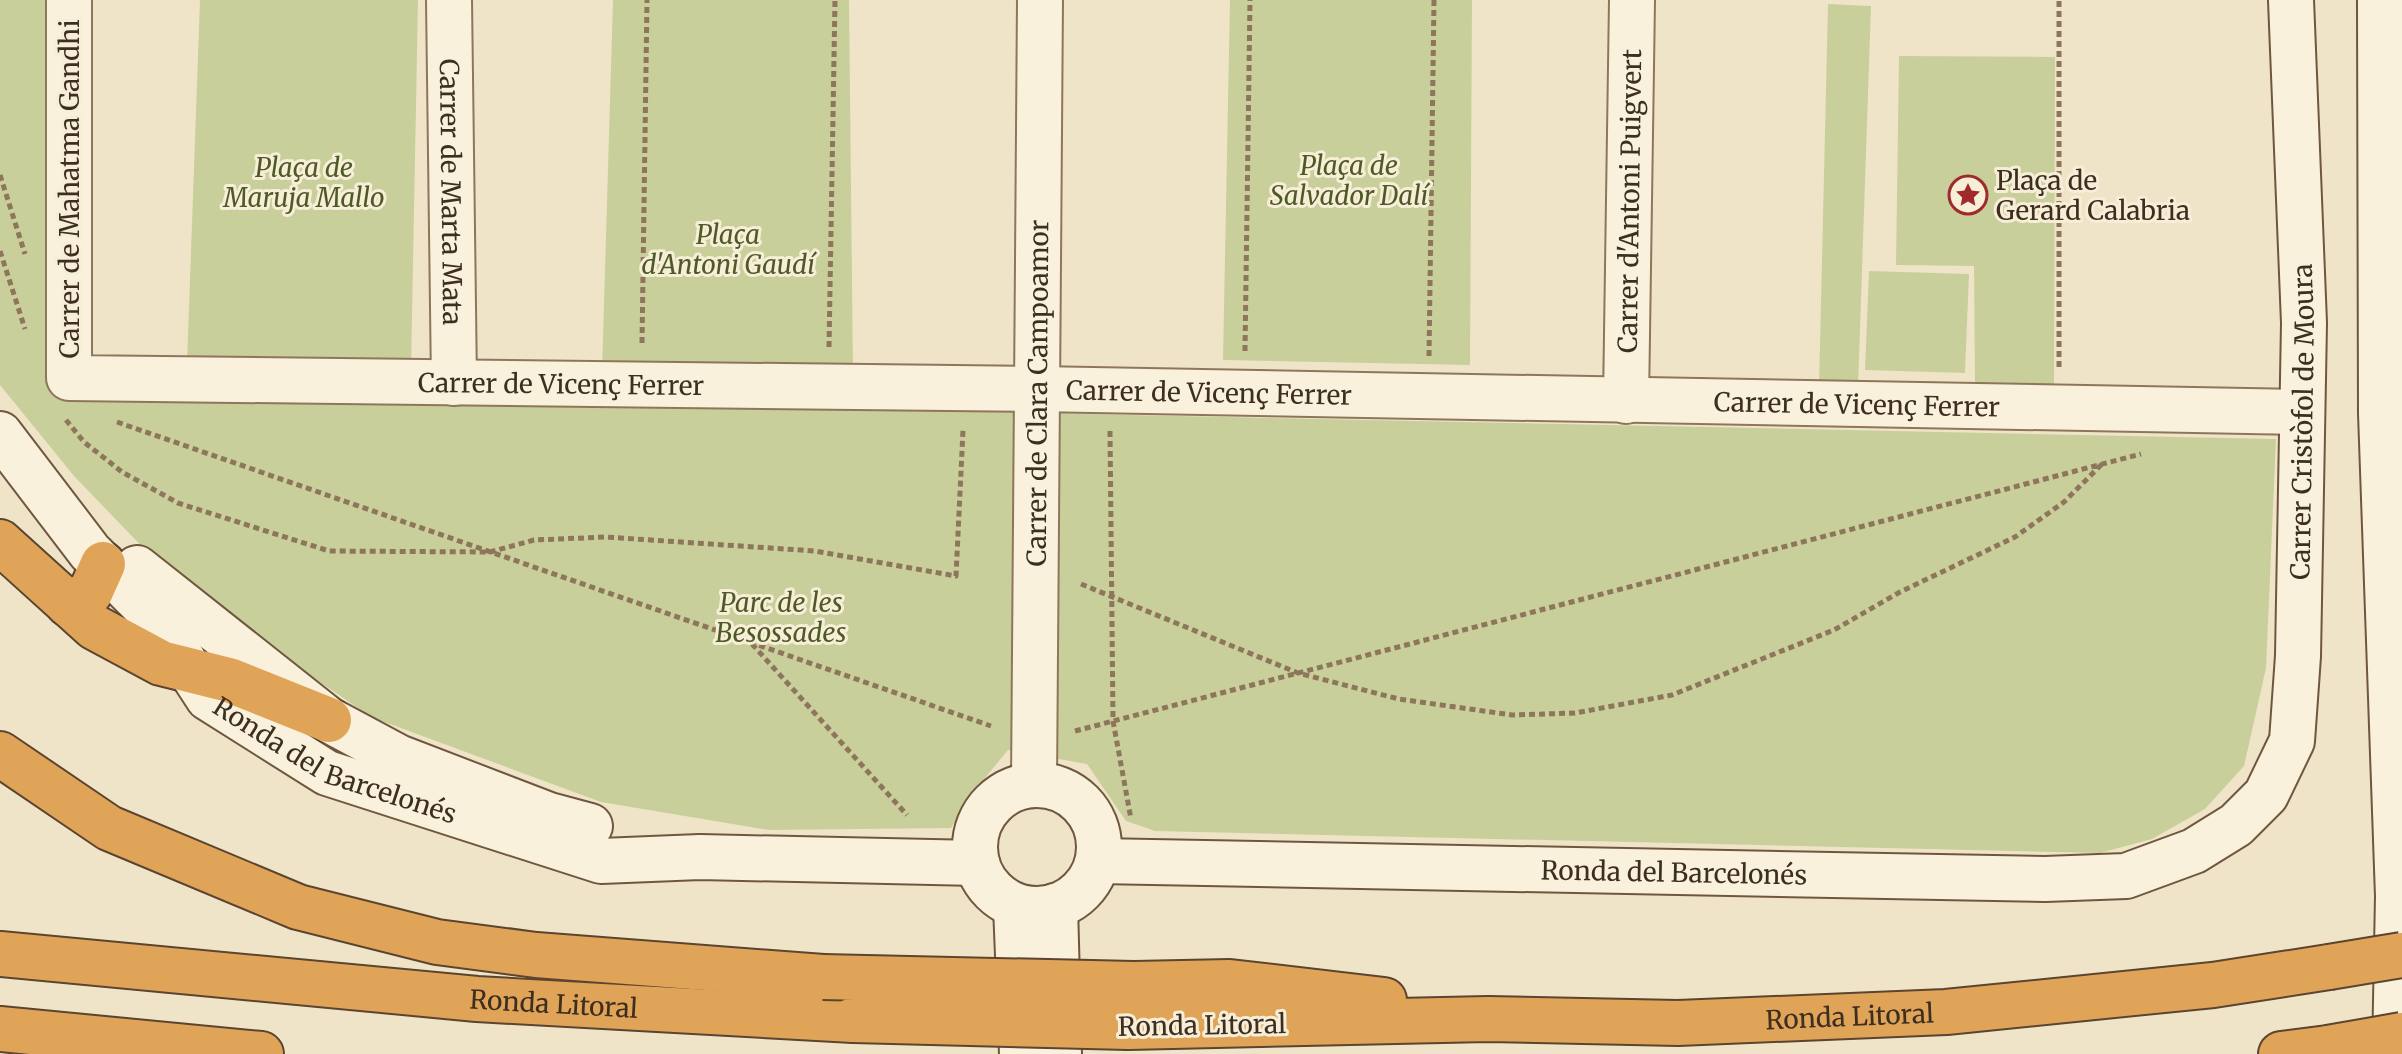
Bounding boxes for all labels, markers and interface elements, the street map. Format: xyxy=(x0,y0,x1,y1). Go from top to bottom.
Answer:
street label: Carrer de Mahatma Gandhi xyxy=(53,19,86,359)
street label: Carrer d'Antoni Puigvert xyxy=(1610,49,1648,353)
street label: Carrer de Marta Mata xyxy=(433,58,470,326)
park label: Plaça de Salvador Dalí xyxy=(1270,149,1430,212)
park label: Plaça de Maruja Mallo xyxy=(223,151,384,214)
place label: Plaça de Gerard Calabria xyxy=(1996,164,2190,227)
place icon: Plaça de Gerard Calabria xyxy=(1947,174,1989,216)
park label: Plaça d'Antoni Gaudí xyxy=(641,218,817,281)
street label: Carrer de Clara Campoamor xyxy=(1019,219,1055,566)
street label: Carrer Cristòfol de Moura xyxy=(2283,263,2321,580)
street label: Carrer de Vicenç Ferrer xyxy=(418,365,705,402)
street label: Carrer de Vicenç Ferrer xyxy=(1066,373,1353,411)
street label: Carrer de Vicenç Ferrer xyxy=(1713,385,2000,423)
park label: Parc de les Besossades xyxy=(716,586,847,649)
street label: Ronda del Barcelonés xyxy=(207,689,461,830)
street label: Ronda del Barcelonés xyxy=(1540,853,1807,891)
street label: Ronda Litoral xyxy=(469,982,639,1024)
street label: Ronda Litoral xyxy=(1765,996,1935,1036)
street label: Ronda Litoral xyxy=(1117,1007,1287,1043)

